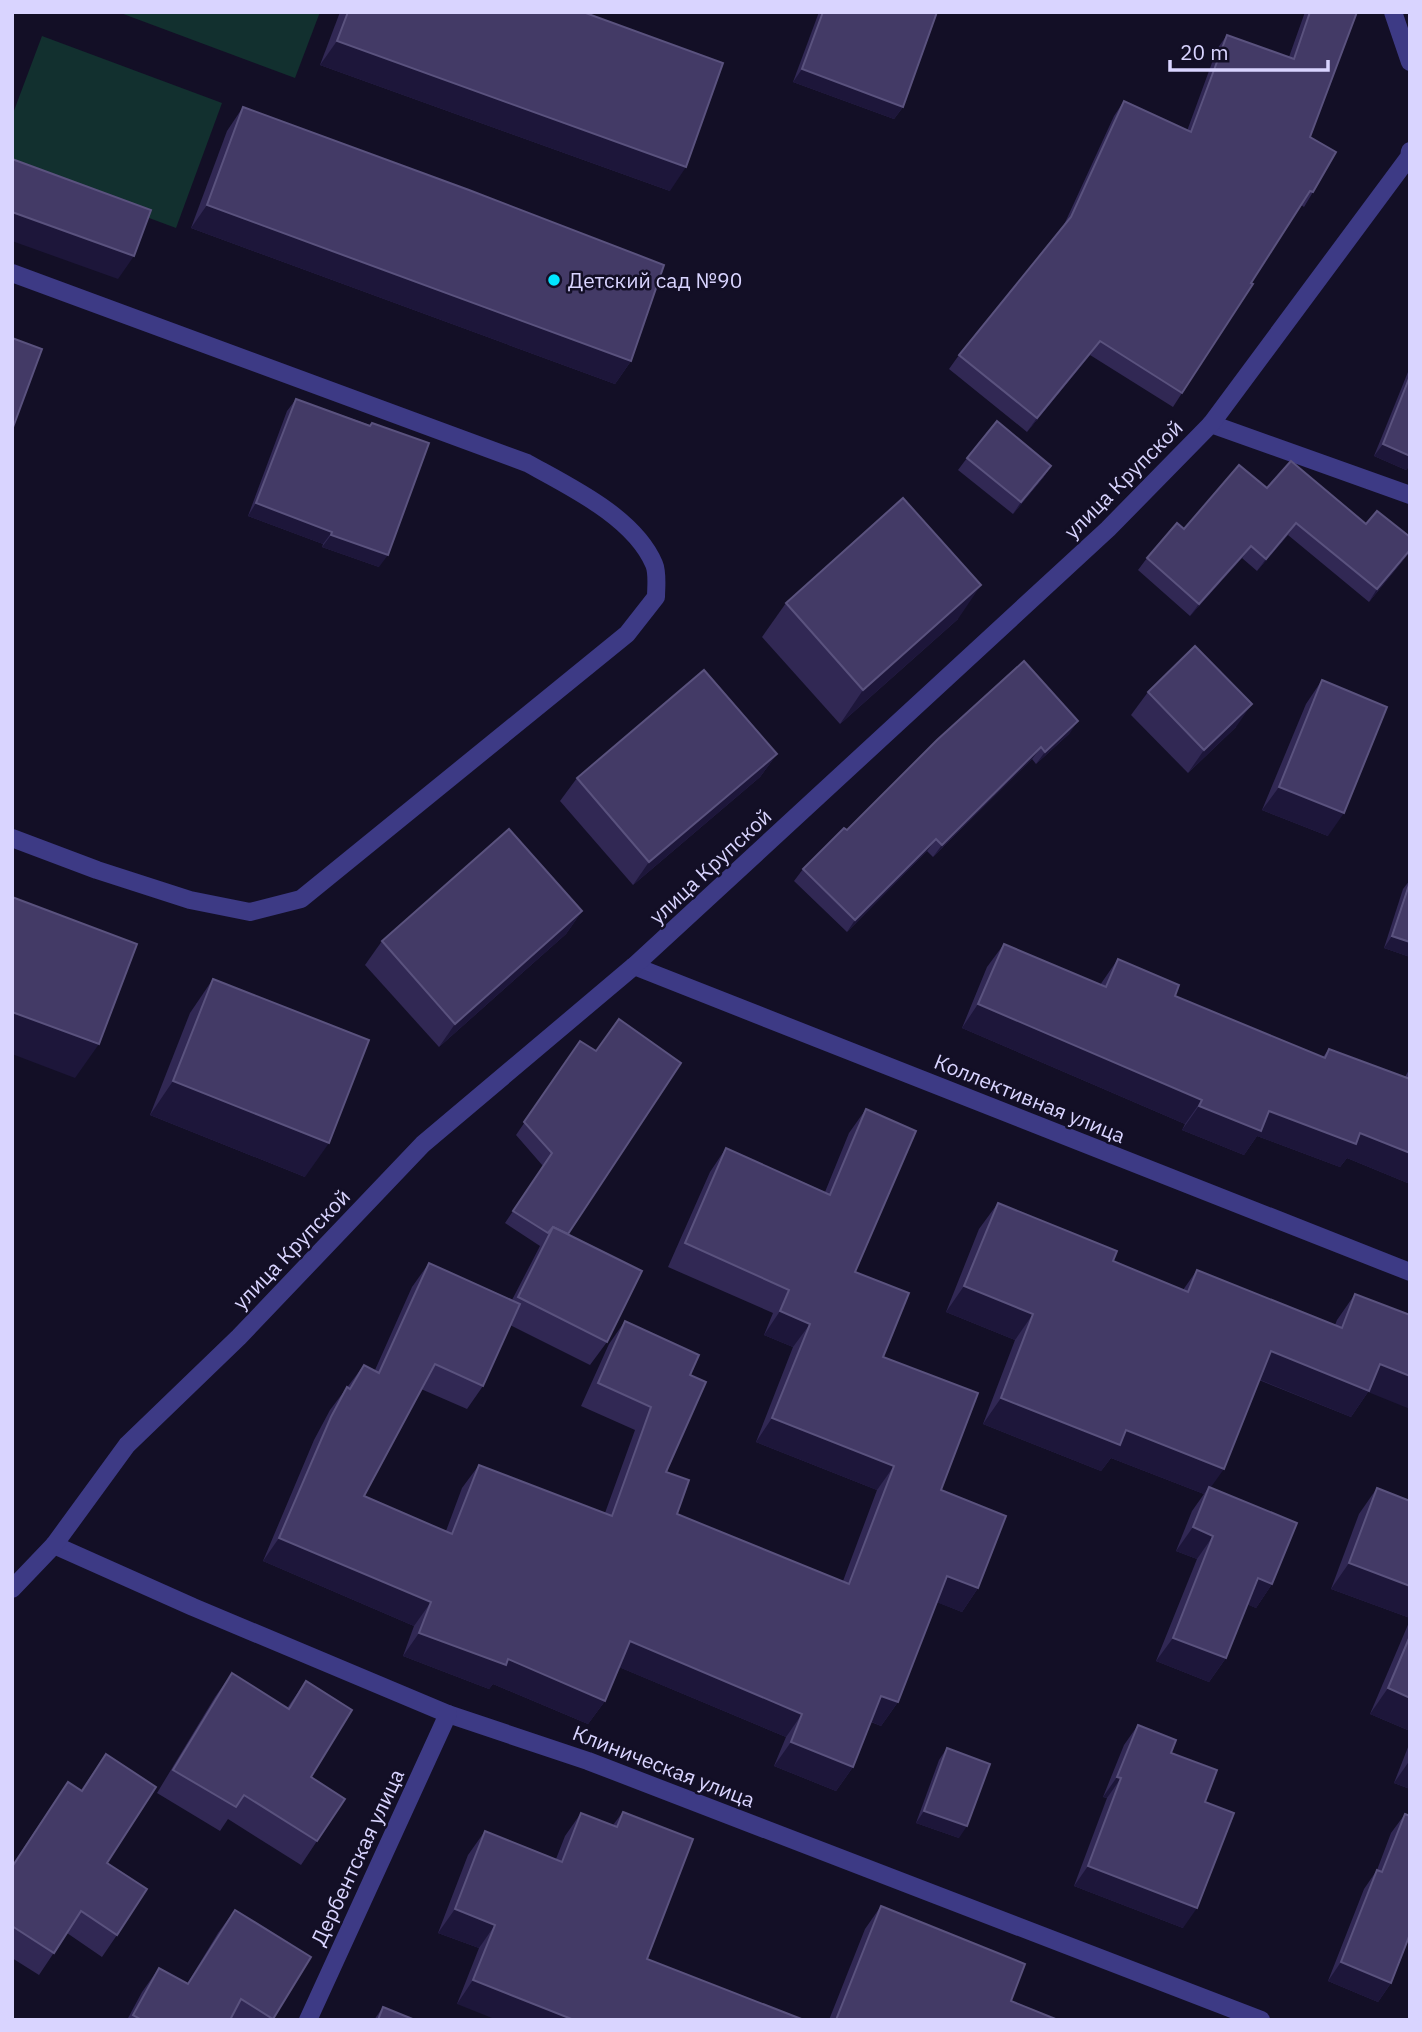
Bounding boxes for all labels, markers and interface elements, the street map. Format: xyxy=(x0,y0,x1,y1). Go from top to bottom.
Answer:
scale bar xyxy=(1170,28,1328,72)
text: 20 m xyxy=(1180,38,1229,66)
place label: Детский сад №90 xyxy=(568,266,742,294)
marker: Детский сад №90 xyxy=(546,272,562,288)
street label: улица Крупской xyxy=(1057,413,1189,545)
street label: улица Крупской xyxy=(643,802,777,930)
street label: Коллективная улица xyxy=(930,1047,1130,1149)
street label: улица Крупской xyxy=(226,1183,356,1315)
street label: Клиническая улица xyxy=(569,1718,759,1814)
street label: Дербентская улица xyxy=(304,1764,410,1950)

